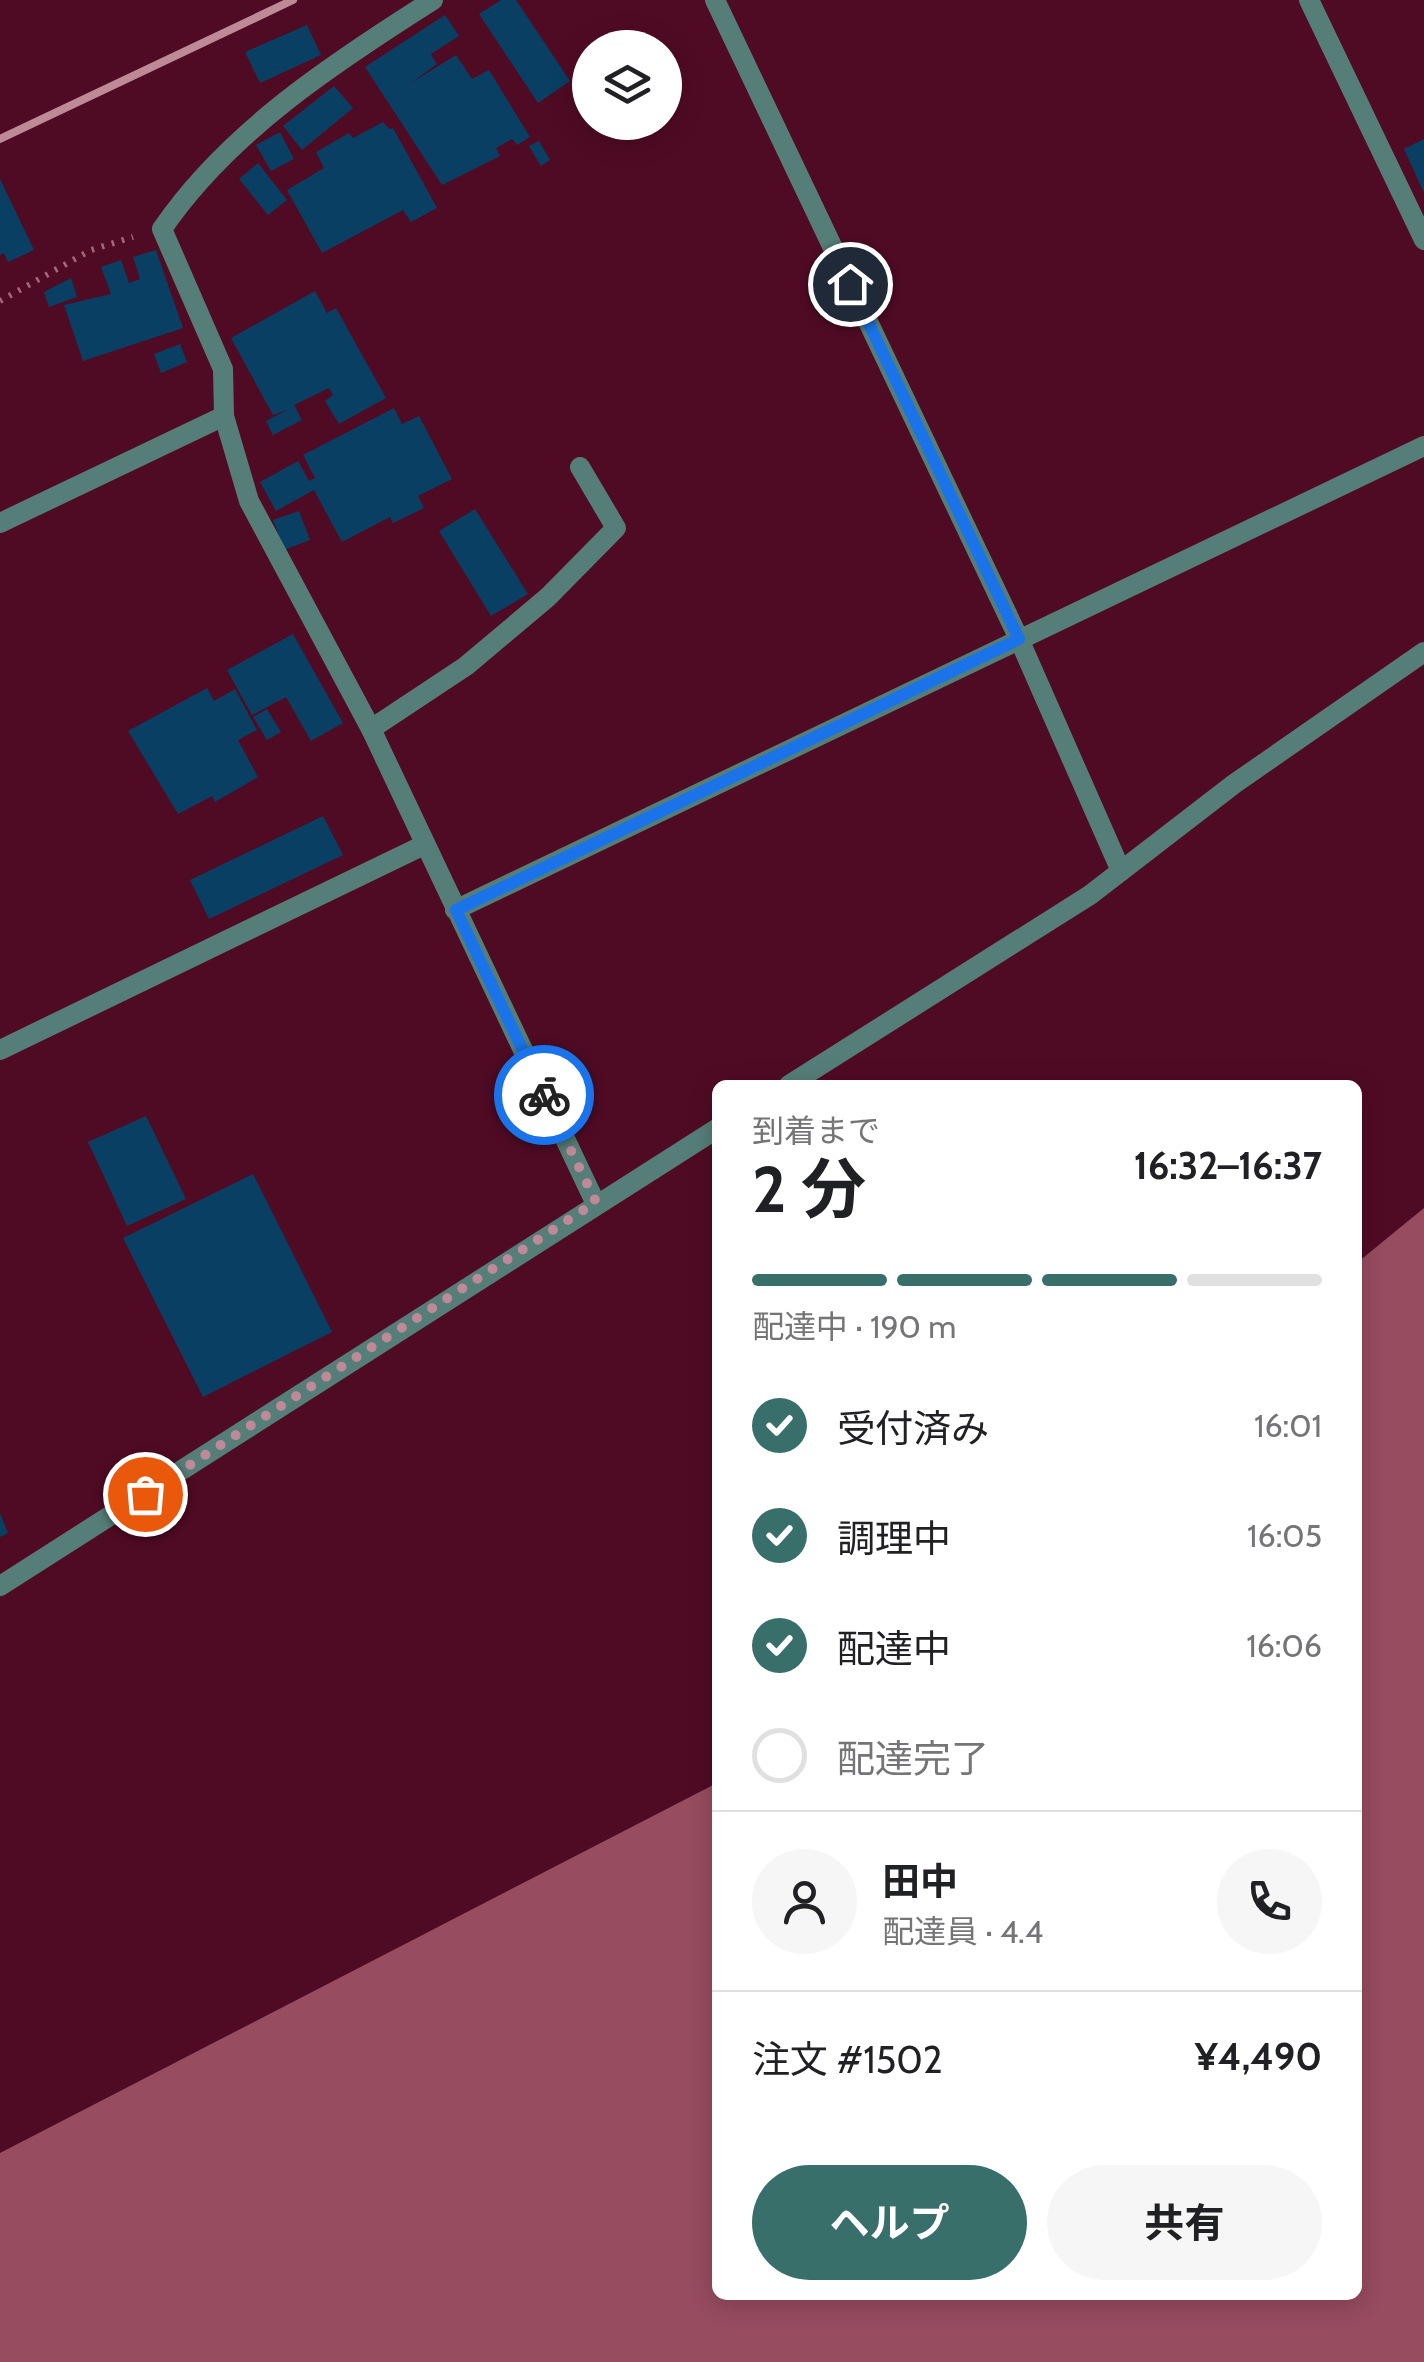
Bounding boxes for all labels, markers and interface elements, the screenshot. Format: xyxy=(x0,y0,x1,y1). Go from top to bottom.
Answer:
map controls xyxy=(572,30,682,140)
button: layers xyxy=(572,30,682,140)
pin xyxy=(808,242,893,327)
icon: home xyxy=(823,257,878,312)
courier xyxy=(494,1045,594,1145)
icon: bike xyxy=(517,1068,572,1123)
text: 到着まで xyxy=(752,1111,880,1150)
text: 16:32–16:37 xyxy=(1134,1142,1322,1189)
text: 2 分 xyxy=(752,1149,866,1228)
text: 配達中 · 190 m xyxy=(752,1307,956,1346)
icon: check xyxy=(752,1398,807,1453)
text: 受付済み xyxy=(837,1405,989,1452)
text: 16:01 xyxy=(1254,1406,1322,1445)
pin xyxy=(103,1452,188,1537)
icon: bag xyxy=(118,1467,173,1522)
icon: check xyxy=(752,1508,807,1563)
text: 調理中 xyxy=(837,1515,951,1562)
text: 16:05 xyxy=(1247,1516,1322,1555)
icon: check xyxy=(752,1618,807,1673)
text: 配達中 xyxy=(837,1625,951,1672)
text: 16:06 xyxy=(1246,1626,1322,1665)
text: 配達完了 xyxy=(837,1735,989,1782)
button: person xyxy=(752,1849,857,1954)
button: phone xyxy=(1217,1849,1322,1954)
text: 田中 xyxy=(882,1858,958,1905)
text: 配達員 · 4.4 xyxy=(882,1912,1043,1951)
text: ¥4,490 xyxy=(1195,2033,1322,2080)
text: 注文 #1502 xyxy=(752,2036,943,2083)
button: ヘルプ xyxy=(752,2165,1027,2280)
button: 共有 xyxy=(1047,2165,1322,2280)

